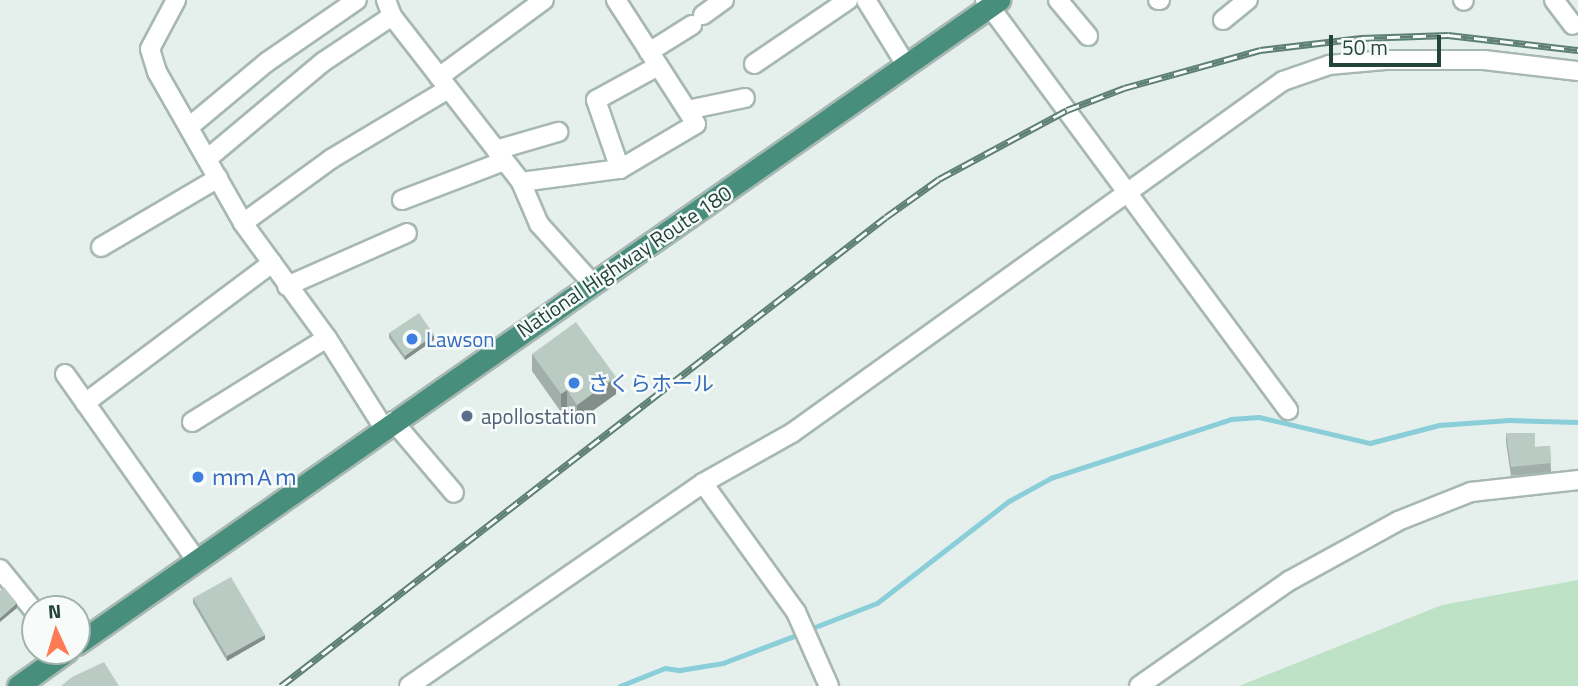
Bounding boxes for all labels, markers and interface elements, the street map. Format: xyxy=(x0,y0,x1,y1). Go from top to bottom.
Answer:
scale bar xyxy=(1333,21,1445,65)
text: 50 m xyxy=(1342,31,1388,63)
street label: National Highway Route 180 xyxy=(512,180,736,342)
place label: Lawson xyxy=(426,326,495,352)
marker: Lawson xyxy=(404,331,420,347)
place label: さくらホール xyxy=(588,370,714,396)
marker: さくらホール xyxy=(566,375,582,391)
place label: apollostation xyxy=(481,403,596,429)
marker: apollostation xyxy=(459,408,475,424)
place label: ｍｍＡｍ xyxy=(212,464,296,490)
marker: ｍｍＡｍ xyxy=(190,469,206,485)
north arrow xyxy=(21,595,91,665)
text: N xyxy=(47,596,62,625)

